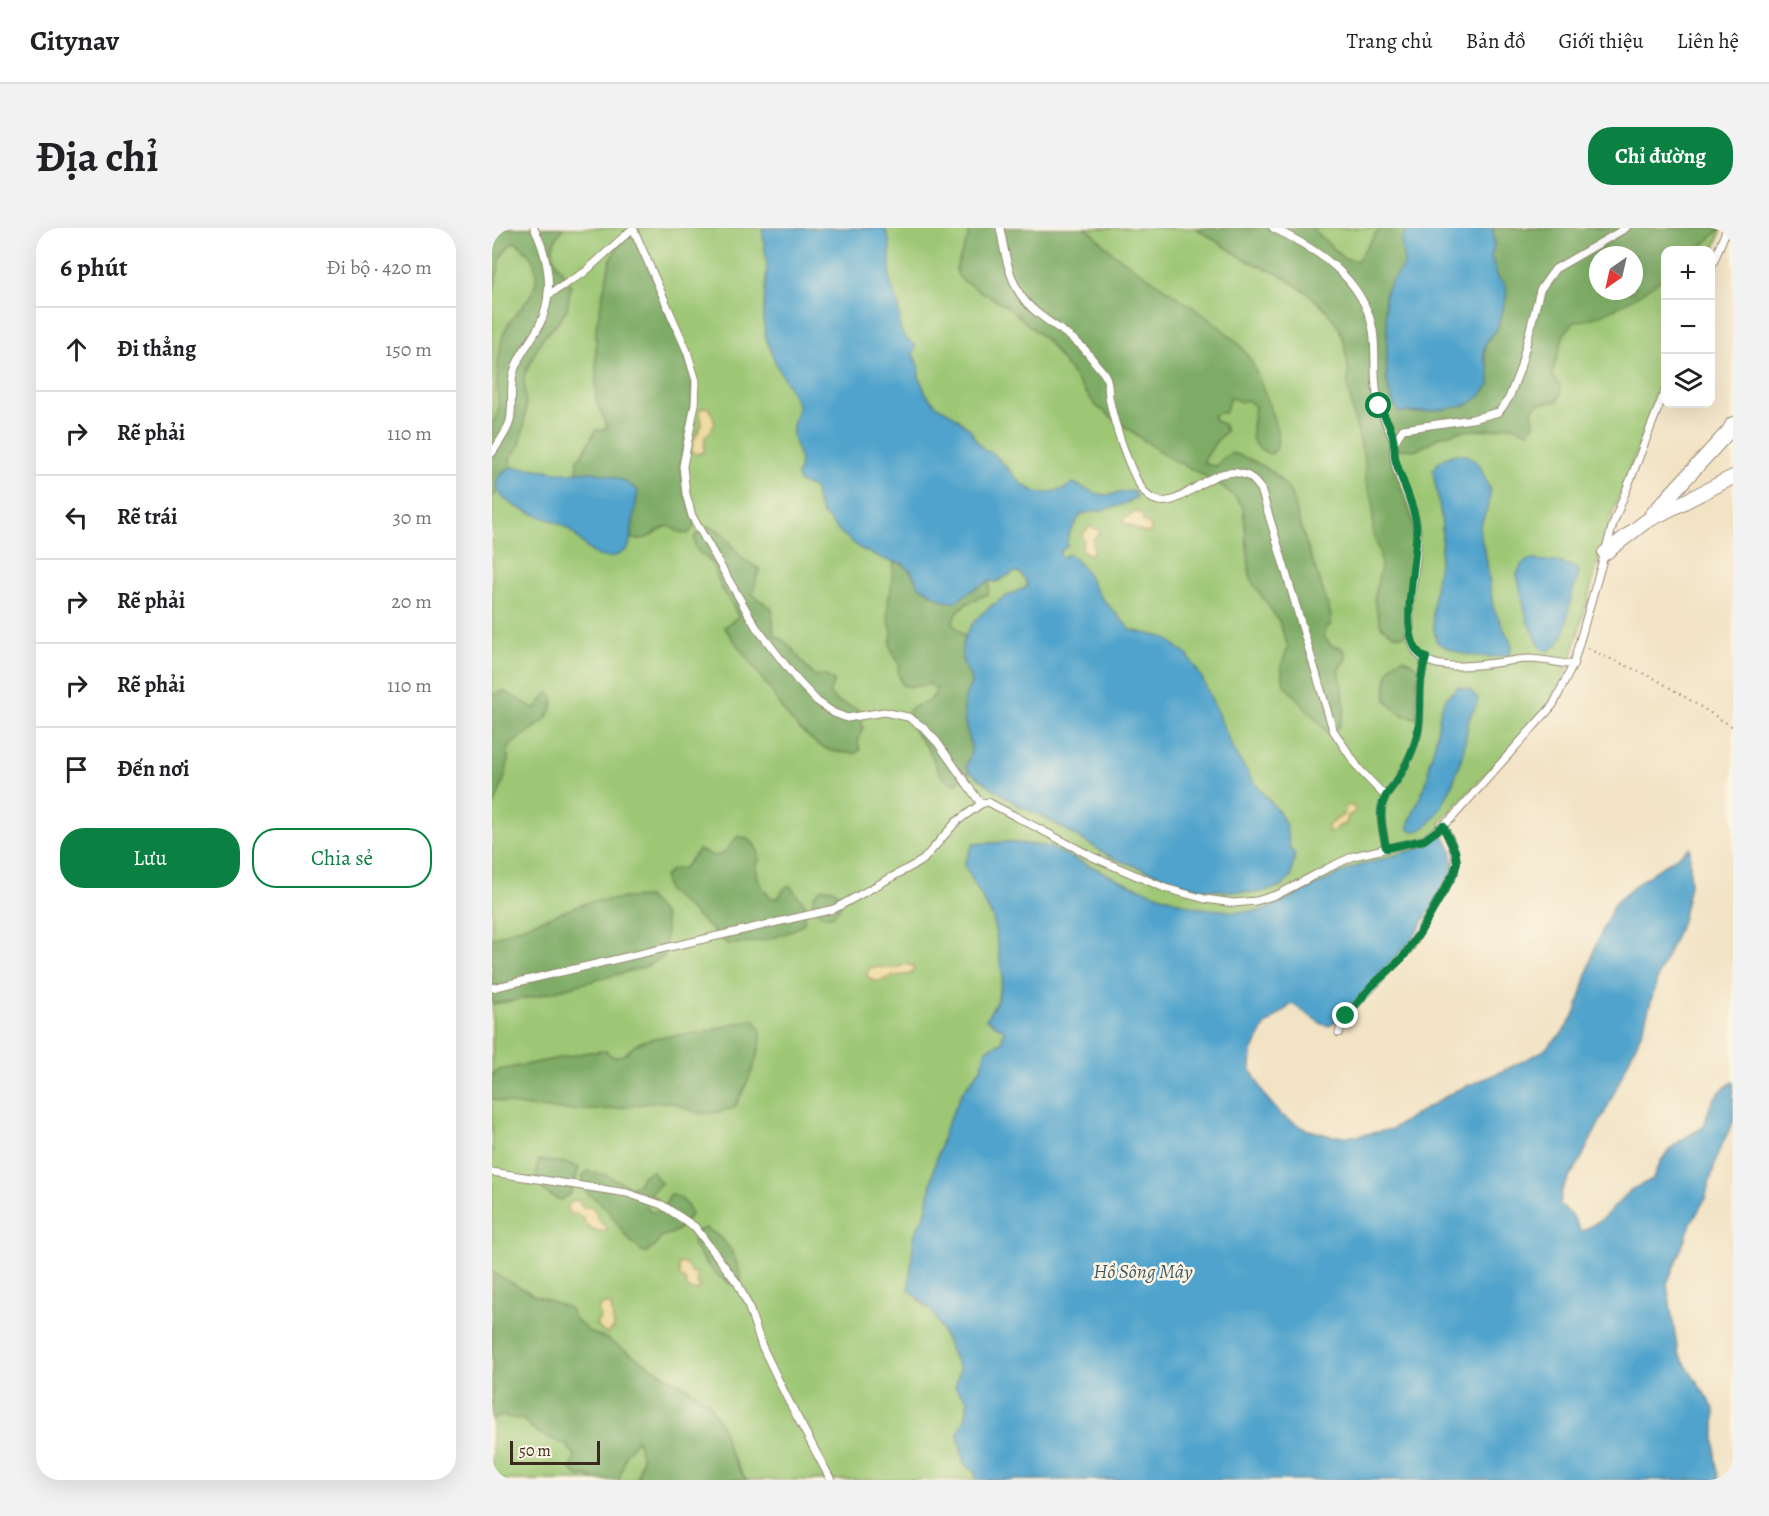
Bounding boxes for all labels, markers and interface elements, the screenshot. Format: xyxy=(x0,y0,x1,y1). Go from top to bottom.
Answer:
text: Citynav xyxy=(30,22,119,60)
text: Trang chủ xyxy=(1347,27,1433,55)
text: Bản đồ xyxy=(1466,27,1525,55)
text: Giới thiệu xyxy=(1558,27,1644,55)
text: Liên hệ xyxy=(1677,27,1739,55)
button: Chỉ đường xyxy=(1588,127,1733,185)
text: Địa chỉ xyxy=(36,128,158,185)
north arrow xyxy=(1589,246,1643,300)
map controls xyxy=(1661,246,1715,408)
button: + xyxy=(1661,246,1715,300)
text: 6 phút xyxy=(60,250,128,285)
text: Đi bộ · 420 m xyxy=(326,254,432,281)
button: − xyxy=(1661,300,1715,354)
icon: ahead xyxy=(60,333,93,366)
text: Đi thẳng xyxy=(117,334,196,364)
text: 150 m xyxy=(385,336,432,363)
button: layers xyxy=(1661,354,1715,408)
route start xyxy=(1365,392,1391,418)
icon: right xyxy=(60,417,93,450)
text: Rẽ phải xyxy=(117,418,185,448)
text: 110 m xyxy=(387,420,432,447)
icon: left xyxy=(60,501,93,534)
text: Rẽ trái xyxy=(117,502,178,532)
text: 30 m xyxy=(392,504,432,531)
icon: right xyxy=(60,585,93,618)
text: Rẽ phải xyxy=(117,586,185,616)
text: 20 m xyxy=(391,588,432,615)
icon: right xyxy=(60,669,93,702)
text: Rẽ phải xyxy=(117,670,185,700)
text: 110 m xyxy=(387,672,432,699)
icon: arrive xyxy=(60,753,93,786)
text: Đến nơi xyxy=(117,754,189,784)
button: Lưu xyxy=(60,828,240,888)
button: Chia sẻ xyxy=(252,828,432,888)
route end xyxy=(1332,1002,1358,1028)
water label: Hồ Sông Mây xyxy=(1093,1258,1193,1285)
scale bar xyxy=(510,1438,600,1466)
text: 50 m xyxy=(519,1440,551,1462)

